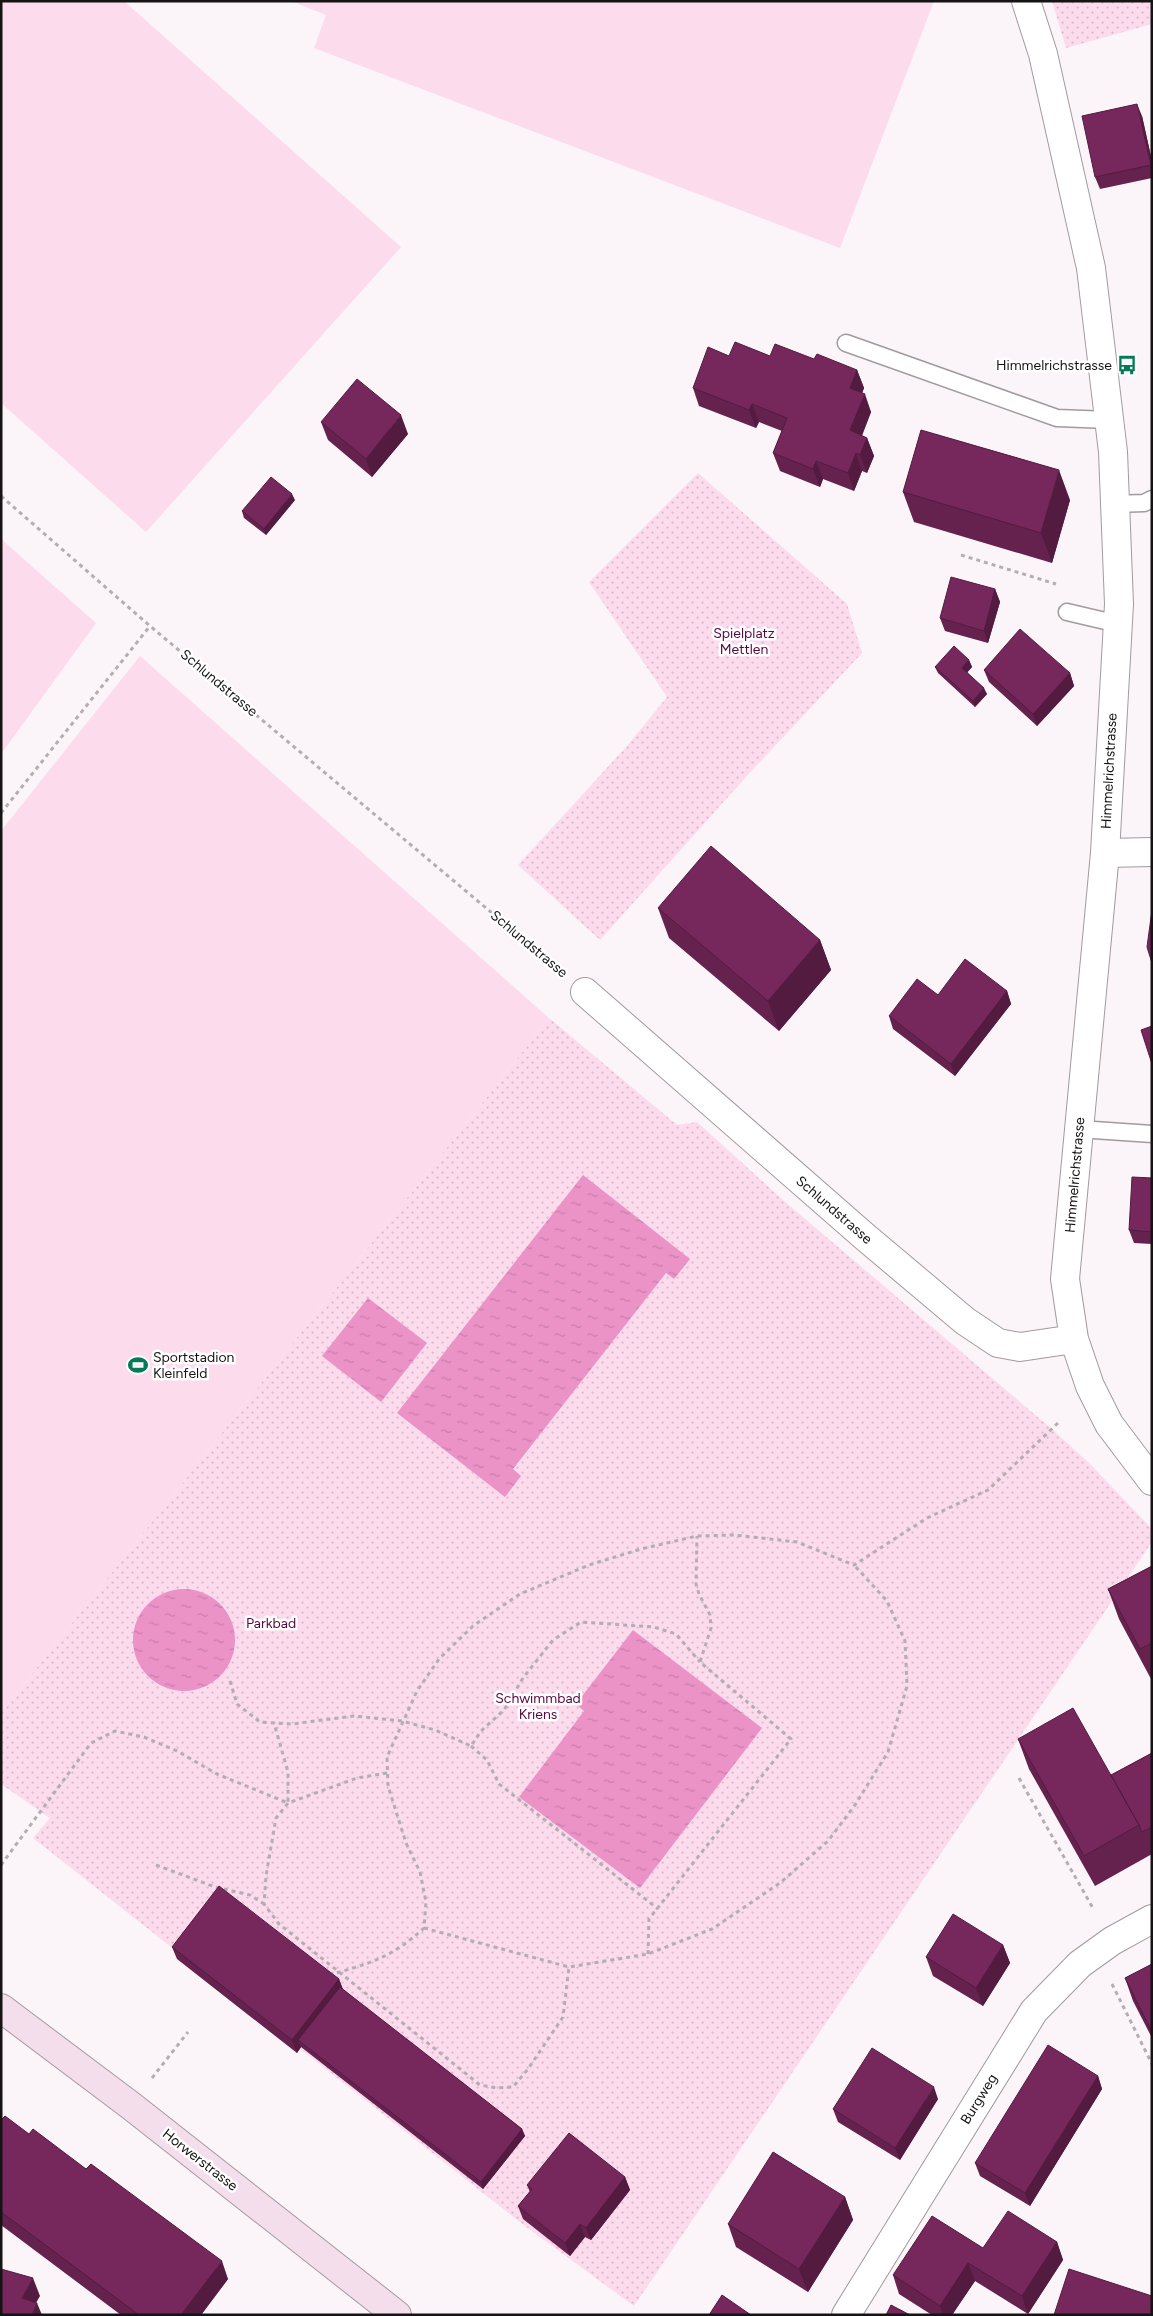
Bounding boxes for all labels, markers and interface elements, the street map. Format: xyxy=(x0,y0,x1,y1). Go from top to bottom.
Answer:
bus stop icon: Himmelrichstrasse xyxy=(1116,354,1138,376)
place label: Himmelrichstrasse xyxy=(996,357,1112,374)
park label: Spielplatz Mettlen xyxy=(713,625,775,658)
street label: Schlundstrasse xyxy=(177,646,261,720)
street label: Himmelrichstrasse xyxy=(1097,712,1121,829)
street label: Schlundstrasse xyxy=(487,907,571,981)
street label: Himmelrichstrasse xyxy=(1061,1116,1089,1234)
street label: Schlundstrasse xyxy=(792,1172,876,1248)
place label: Sportstadion Kleinfeld xyxy=(153,1349,235,1382)
sports icon: Sportstadion Kleinfeld xyxy=(127,1354,149,1376)
park label: Parkbad xyxy=(246,1615,296,1632)
park label: Schwimmbad Kriens xyxy=(495,1690,581,1723)
street label: Burgweg xyxy=(957,2071,1001,2127)
street label: Horwerstrasse xyxy=(159,2125,241,2195)

